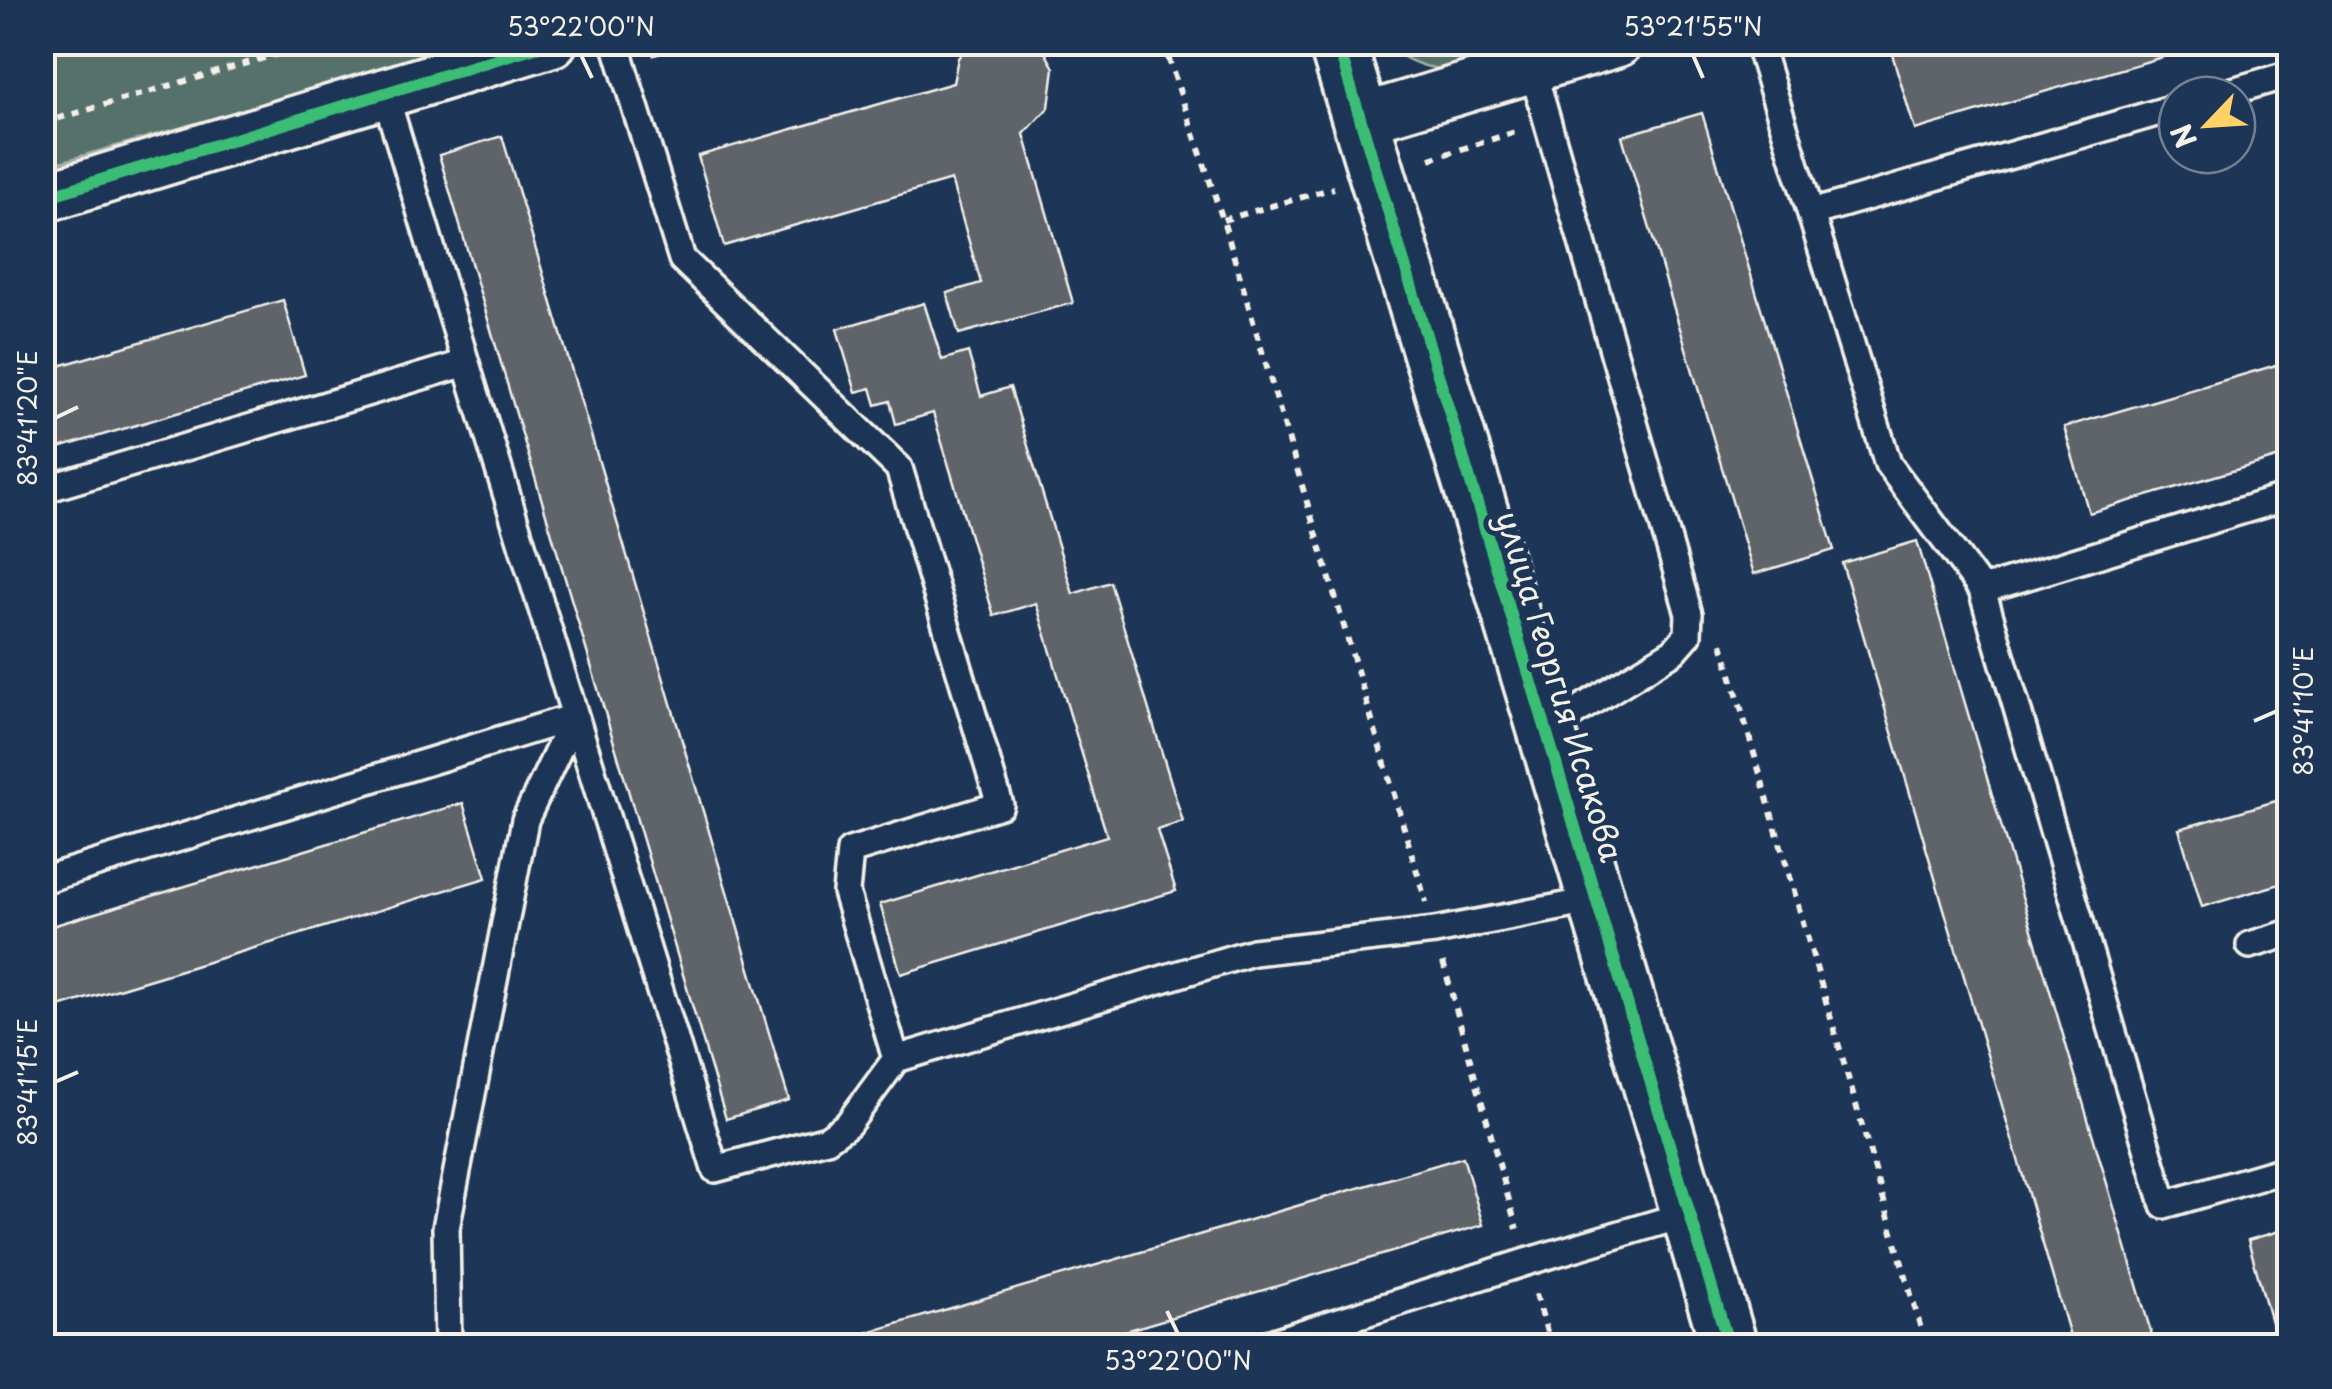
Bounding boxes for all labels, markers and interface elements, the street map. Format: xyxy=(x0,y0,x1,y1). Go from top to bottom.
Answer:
text: 53°22'00"N xyxy=(507,7,655,45)
text: 53°21'55"N xyxy=(1623,7,1763,45)
north arrow xyxy=(2157,75,2257,175)
text: N xyxy=(2159,117,2207,155)
text: 83°41'20"E xyxy=(8,350,46,486)
street label: улица Георгия Исакова xyxy=(1485,505,1637,867)
text: 83°41'10"E xyxy=(2284,646,2322,776)
text: 83°41'15"E xyxy=(8,1018,46,1146)
text: 53°22'00"N xyxy=(1104,1341,1252,1379)

